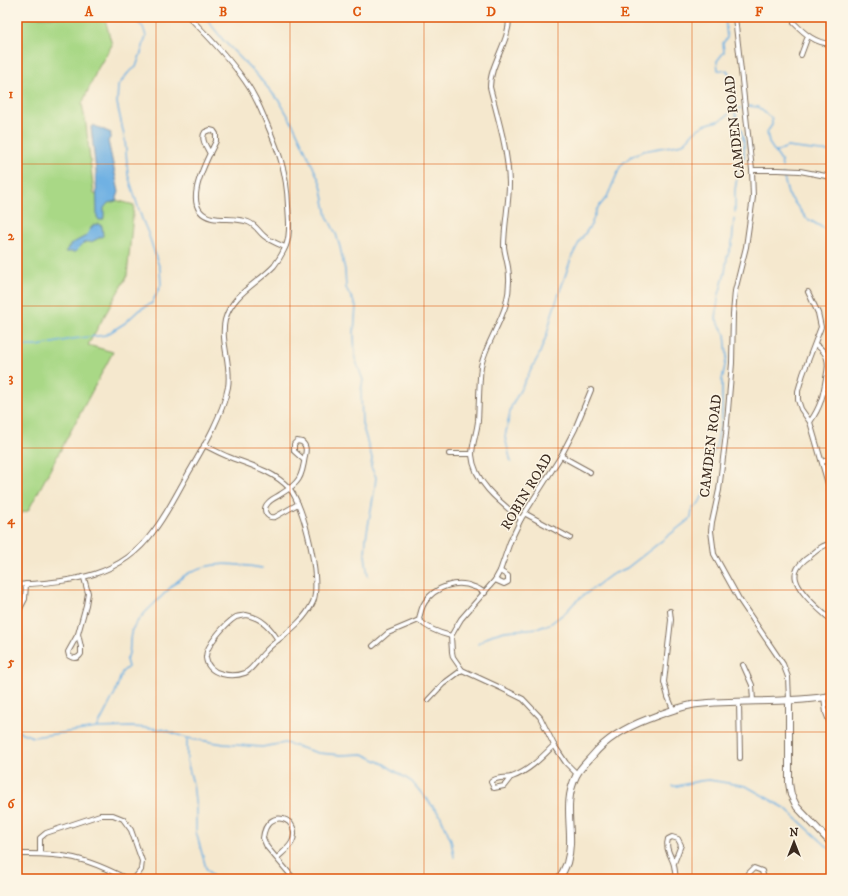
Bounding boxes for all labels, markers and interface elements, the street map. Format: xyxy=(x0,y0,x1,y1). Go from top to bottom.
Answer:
text: A xyxy=(84,4,94,20)
text: B xyxy=(219,4,227,20)
text: C xyxy=(353,4,362,20)
text: D xyxy=(486,4,496,20)
text: E xyxy=(620,4,630,20)
text: F xyxy=(755,4,764,20)
street label: CAMDEN ROAD xyxy=(721,74,749,180)
text: 1 xyxy=(9,86,14,102)
text: 2 xyxy=(8,228,15,244)
text: 3 xyxy=(9,370,14,386)
street label: CAMDEN ROAD xyxy=(696,393,726,499)
street label: ROBIN ROAD xyxy=(497,450,557,534)
text: 4 xyxy=(6,512,15,529)
text: 5 xyxy=(7,654,15,670)
text: 6 xyxy=(8,796,16,812)
north arrow xyxy=(774,822,814,862)
text: N xyxy=(789,826,799,840)

